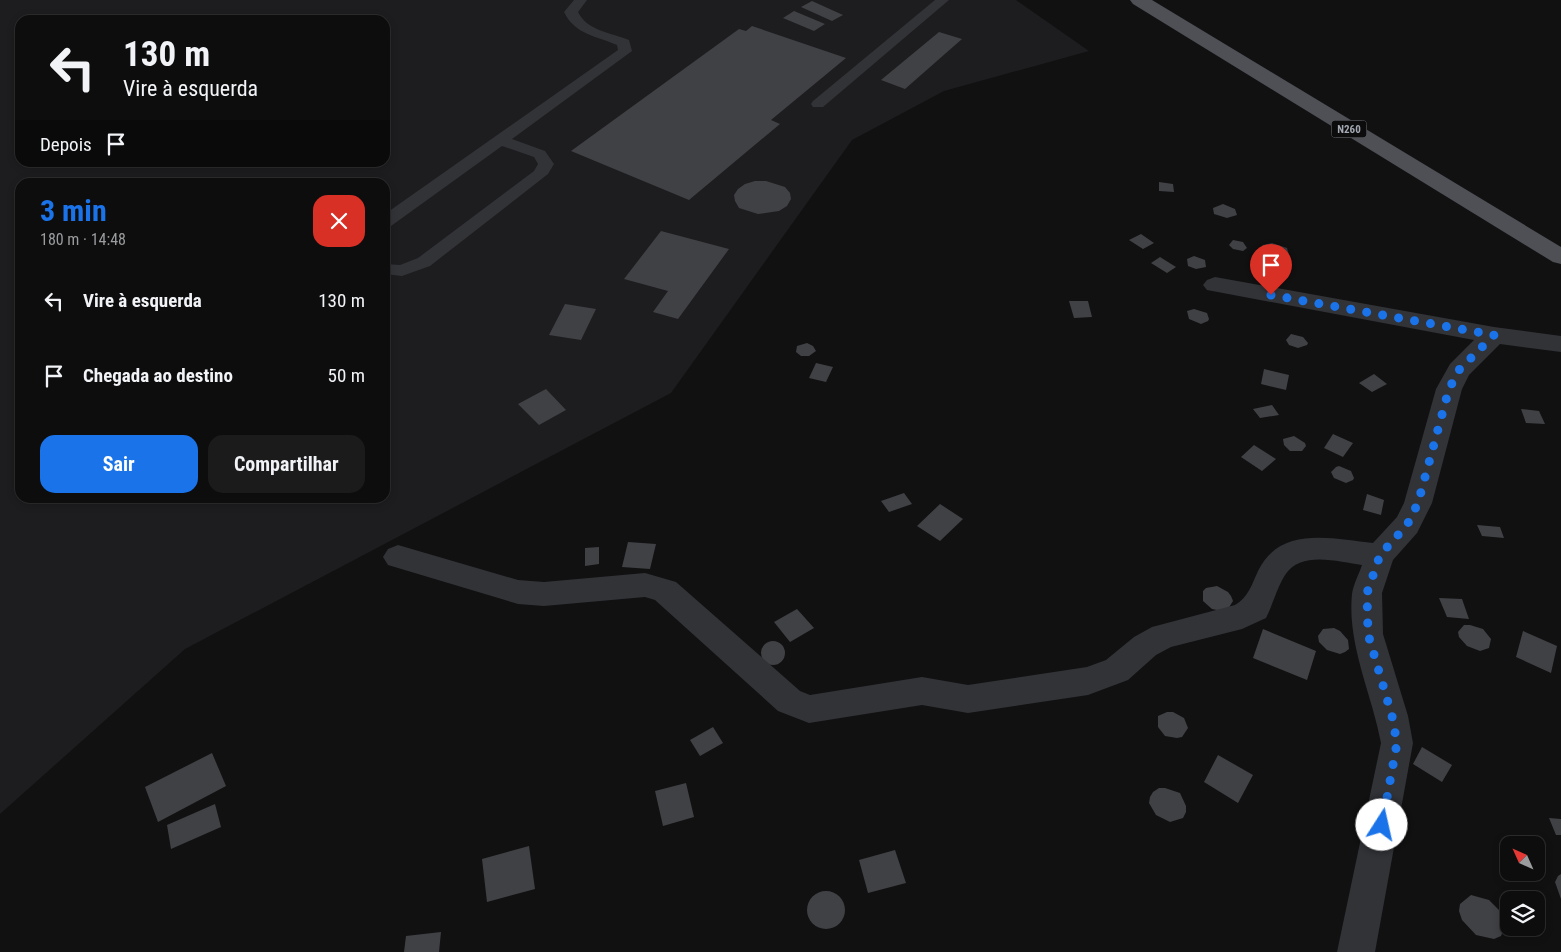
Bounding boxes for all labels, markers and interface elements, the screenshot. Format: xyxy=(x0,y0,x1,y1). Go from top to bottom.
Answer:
text: 130 m xyxy=(123,34,210,75)
icon: left xyxy=(40,35,105,100)
text: Vire à esquerda xyxy=(123,76,258,101)
road number: N260 xyxy=(1332,120,1366,138)
icon: arrive xyxy=(102,130,130,158)
text: Depois xyxy=(40,133,92,156)
text: 3 min xyxy=(40,193,107,228)
button: close xyxy=(313,195,365,247)
text: 180 m · 14:48 xyxy=(40,230,126,249)
pin xyxy=(1250,244,1292,295)
icon: arrive xyxy=(1257,251,1285,279)
icon: left xyxy=(40,287,68,315)
text: Vire à esquerda xyxy=(83,289,202,312)
text: 130 m xyxy=(318,289,365,312)
icon: arrive xyxy=(40,362,68,390)
text: Chegada ao destino xyxy=(83,364,233,387)
text: 50 m xyxy=(328,364,365,387)
button: Sair xyxy=(40,435,198,493)
button: Compartilhar xyxy=(208,435,365,493)
position arrow xyxy=(1355,798,1407,850)
north arrow xyxy=(1500,836,1545,881)
map controls xyxy=(1500,836,1545,936)
button: layers xyxy=(1500,891,1545,936)

